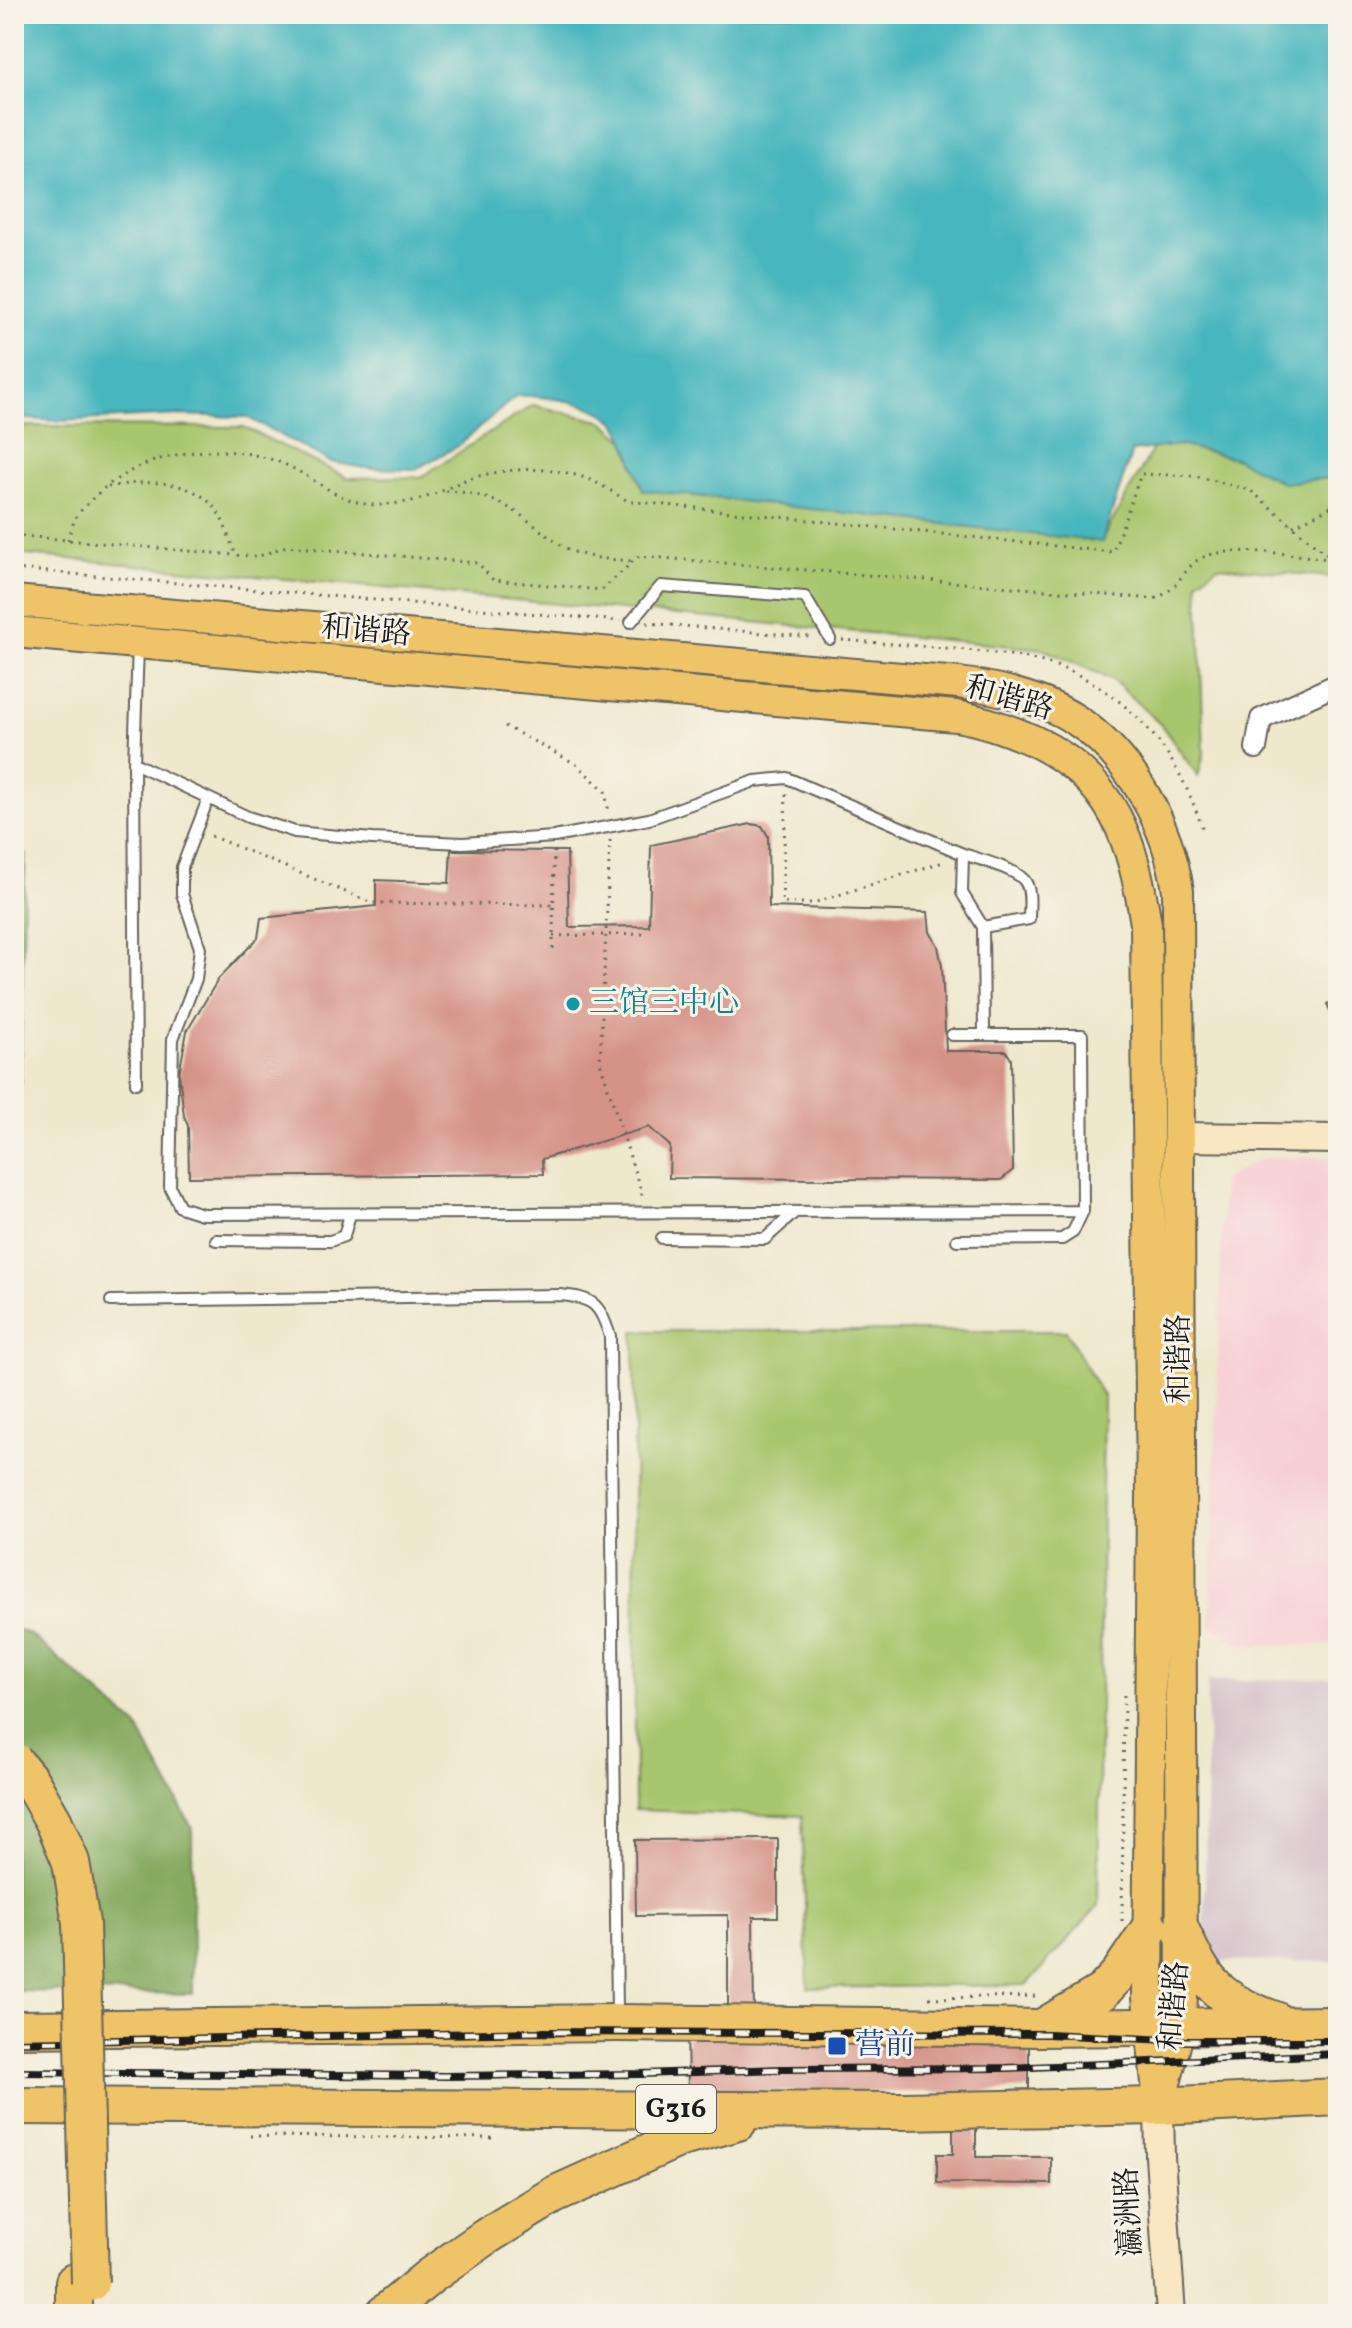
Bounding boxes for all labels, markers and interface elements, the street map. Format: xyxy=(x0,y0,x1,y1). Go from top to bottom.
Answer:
street label: 和谐路 xyxy=(319,607,413,657)
street label: 和谐路 xyxy=(960,666,1058,732)
place label: 三馆三中心 xyxy=(589,983,739,1025)
marker: 三馆三中心 xyxy=(564,995,582,1013)
street label: 和谐路 xyxy=(1159,1314,1201,1404)
street label: 和谐路 xyxy=(1150,1959,1200,2053)
place label: 营前 xyxy=(855,2025,915,2067)
marker: 营前 xyxy=(826,2035,848,2057)
road number: G316 xyxy=(636,2085,716,2133)
street label: 瀛洲路 xyxy=(1107,2166,1153,2258)

